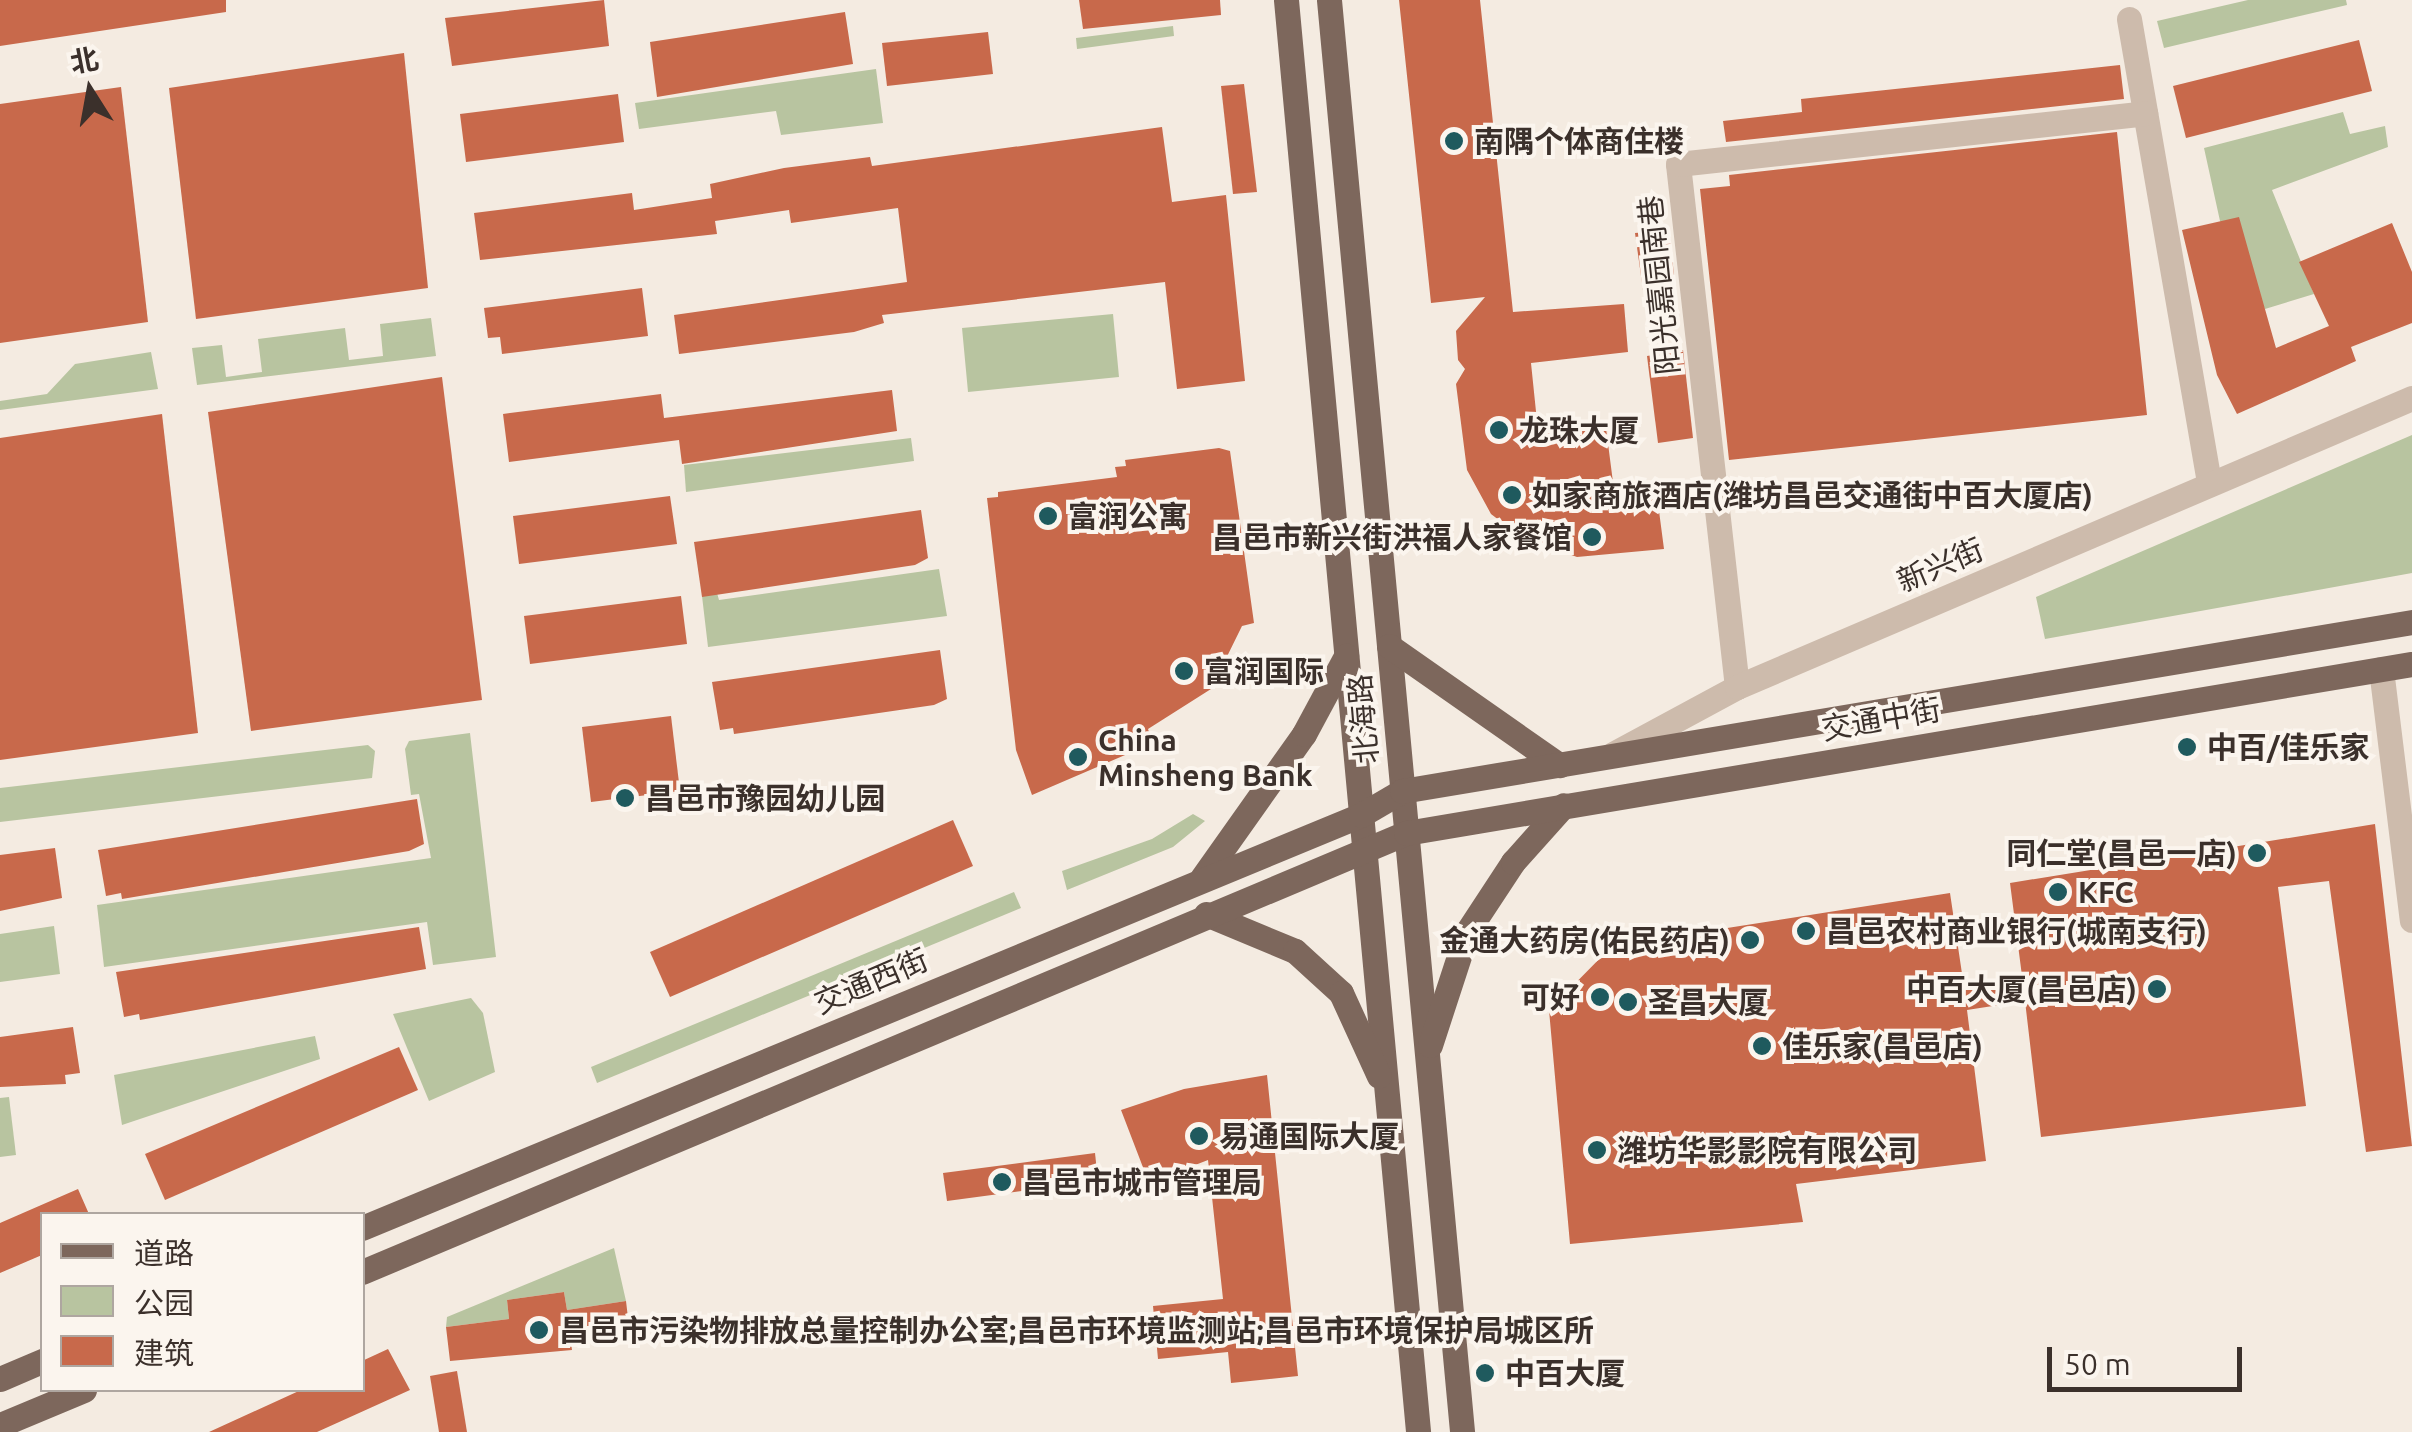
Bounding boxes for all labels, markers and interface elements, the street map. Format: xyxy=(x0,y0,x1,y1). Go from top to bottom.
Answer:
north arrow xyxy=(40,40,140,140)
text: 北 xyxy=(67,42,101,78)
place label: 南隅个体商住楼 xyxy=(1474,123,1684,159)
marker: 南隅个体商住楼 xyxy=(1443,130,1465,152)
street label: 阳光嘉园南巷 xyxy=(1632,194,1686,376)
place label: 龙珠大厦 xyxy=(1519,412,1639,448)
marker: 龙珠大厦 xyxy=(1488,419,1510,441)
place label: 如家商旅酒店(潍坊昌邑交通街中百大厦店) xyxy=(1532,477,2093,513)
marker: 如家商旅酒店(潍坊昌邑交通街中百大厦店) xyxy=(1501,484,1523,506)
place label: 富润公寓 xyxy=(1068,498,1188,534)
marker: 富润公寓 xyxy=(1037,505,1059,527)
place label: 昌邑市新兴街洪福人家餐馆 xyxy=(1212,519,1572,555)
marker: 昌邑市新兴街洪福人家餐馆 xyxy=(1581,526,1603,548)
street label: 新兴街 xyxy=(1892,531,1988,599)
place label: 富润国际 xyxy=(1204,653,1324,689)
marker: 富润国际 xyxy=(1173,660,1195,682)
street label: 北海路 xyxy=(1341,673,1385,765)
street label: 交通中街 xyxy=(1819,691,1943,747)
place label: China Minsheng Bank xyxy=(1098,722,1312,792)
place label: 中百/佳乐家 xyxy=(2207,729,2370,765)
marker: 中百/佳乐家 xyxy=(2176,736,2198,758)
marker: China Minsheng Bank xyxy=(1067,746,1089,768)
place label: 昌邑市豫园幼儿园 xyxy=(645,780,885,816)
marker: 昌邑市豫园幼儿园 xyxy=(614,787,636,809)
place label: 同仁堂(昌邑一店) xyxy=(2006,835,2237,871)
marker: 同仁堂(昌邑一店) xyxy=(2246,842,2268,864)
place label: KFC xyxy=(2078,874,2134,910)
marker: KFC xyxy=(2047,881,2069,903)
place label: 昌邑农村商业银行(城南支行) xyxy=(1826,913,2207,949)
marker: 昌邑农村商业银行(城南支行) xyxy=(1795,920,1817,942)
place label: 金通大药房(佑民药店) xyxy=(1439,922,1730,958)
marker: 金通大药房(佑民药店) xyxy=(1739,929,1761,951)
street label: 交通西街 xyxy=(809,941,933,1021)
place label: 中百大厦(昌邑店) xyxy=(1906,971,2137,1007)
marker: 中百大厦(昌邑店) xyxy=(2146,978,2168,1000)
place label: 可好 xyxy=(1520,979,1580,1015)
place label: 圣昌大厦 xyxy=(1648,984,1768,1020)
marker: 可好 xyxy=(1589,986,1611,1008)
marker: 圣昌大厦 xyxy=(1617,991,1639,1013)
place label: 佳乐家(昌邑店) xyxy=(1782,1028,1983,1064)
marker: 佳乐家(昌邑店) xyxy=(1751,1035,1773,1057)
place label: 易通国际大厦 xyxy=(1219,1118,1399,1154)
marker: 易通国际大厦 xyxy=(1188,1125,1210,1147)
place label: 潍坊华影影院有限公司 xyxy=(1617,1132,1917,1168)
marker: 潍坊华影影院有限公司 xyxy=(1586,1139,1608,1161)
place label: 昌邑市城市管理局 xyxy=(1022,1164,1262,1200)
marker: 昌邑市城市管理局 xyxy=(991,1171,1013,1193)
legend xyxy=(40,1212,365,1392)
text: 道路 xyxy=(134,1236,194,1270)
text: 公园 xyxy=(134,1286,194,1320)
place label: 昌邑市污染物排放总量控制办公室;昌邑市环境监测站;昌邑市环境保护局城区所 xyxy=(559,1312,1594,1348)
marker: 昌邑市污染物排放总量控制办公室;昌邑市环境监测站;昌邑市环境保护局城区所 xyxy=(528,1319,550,1341)
scale bar xyxy=(2052,1327,2247,1389)
text: 建筑 xyxy=(134,1336,194,1370)
text: 50 m xyxy=(2064,1347,2131,1381)
place label: 中百大厦 xyxy=(1505,1355,1625,1391)
marker: 中百大厦 xyxy=(1474,1362,1496,1384)

